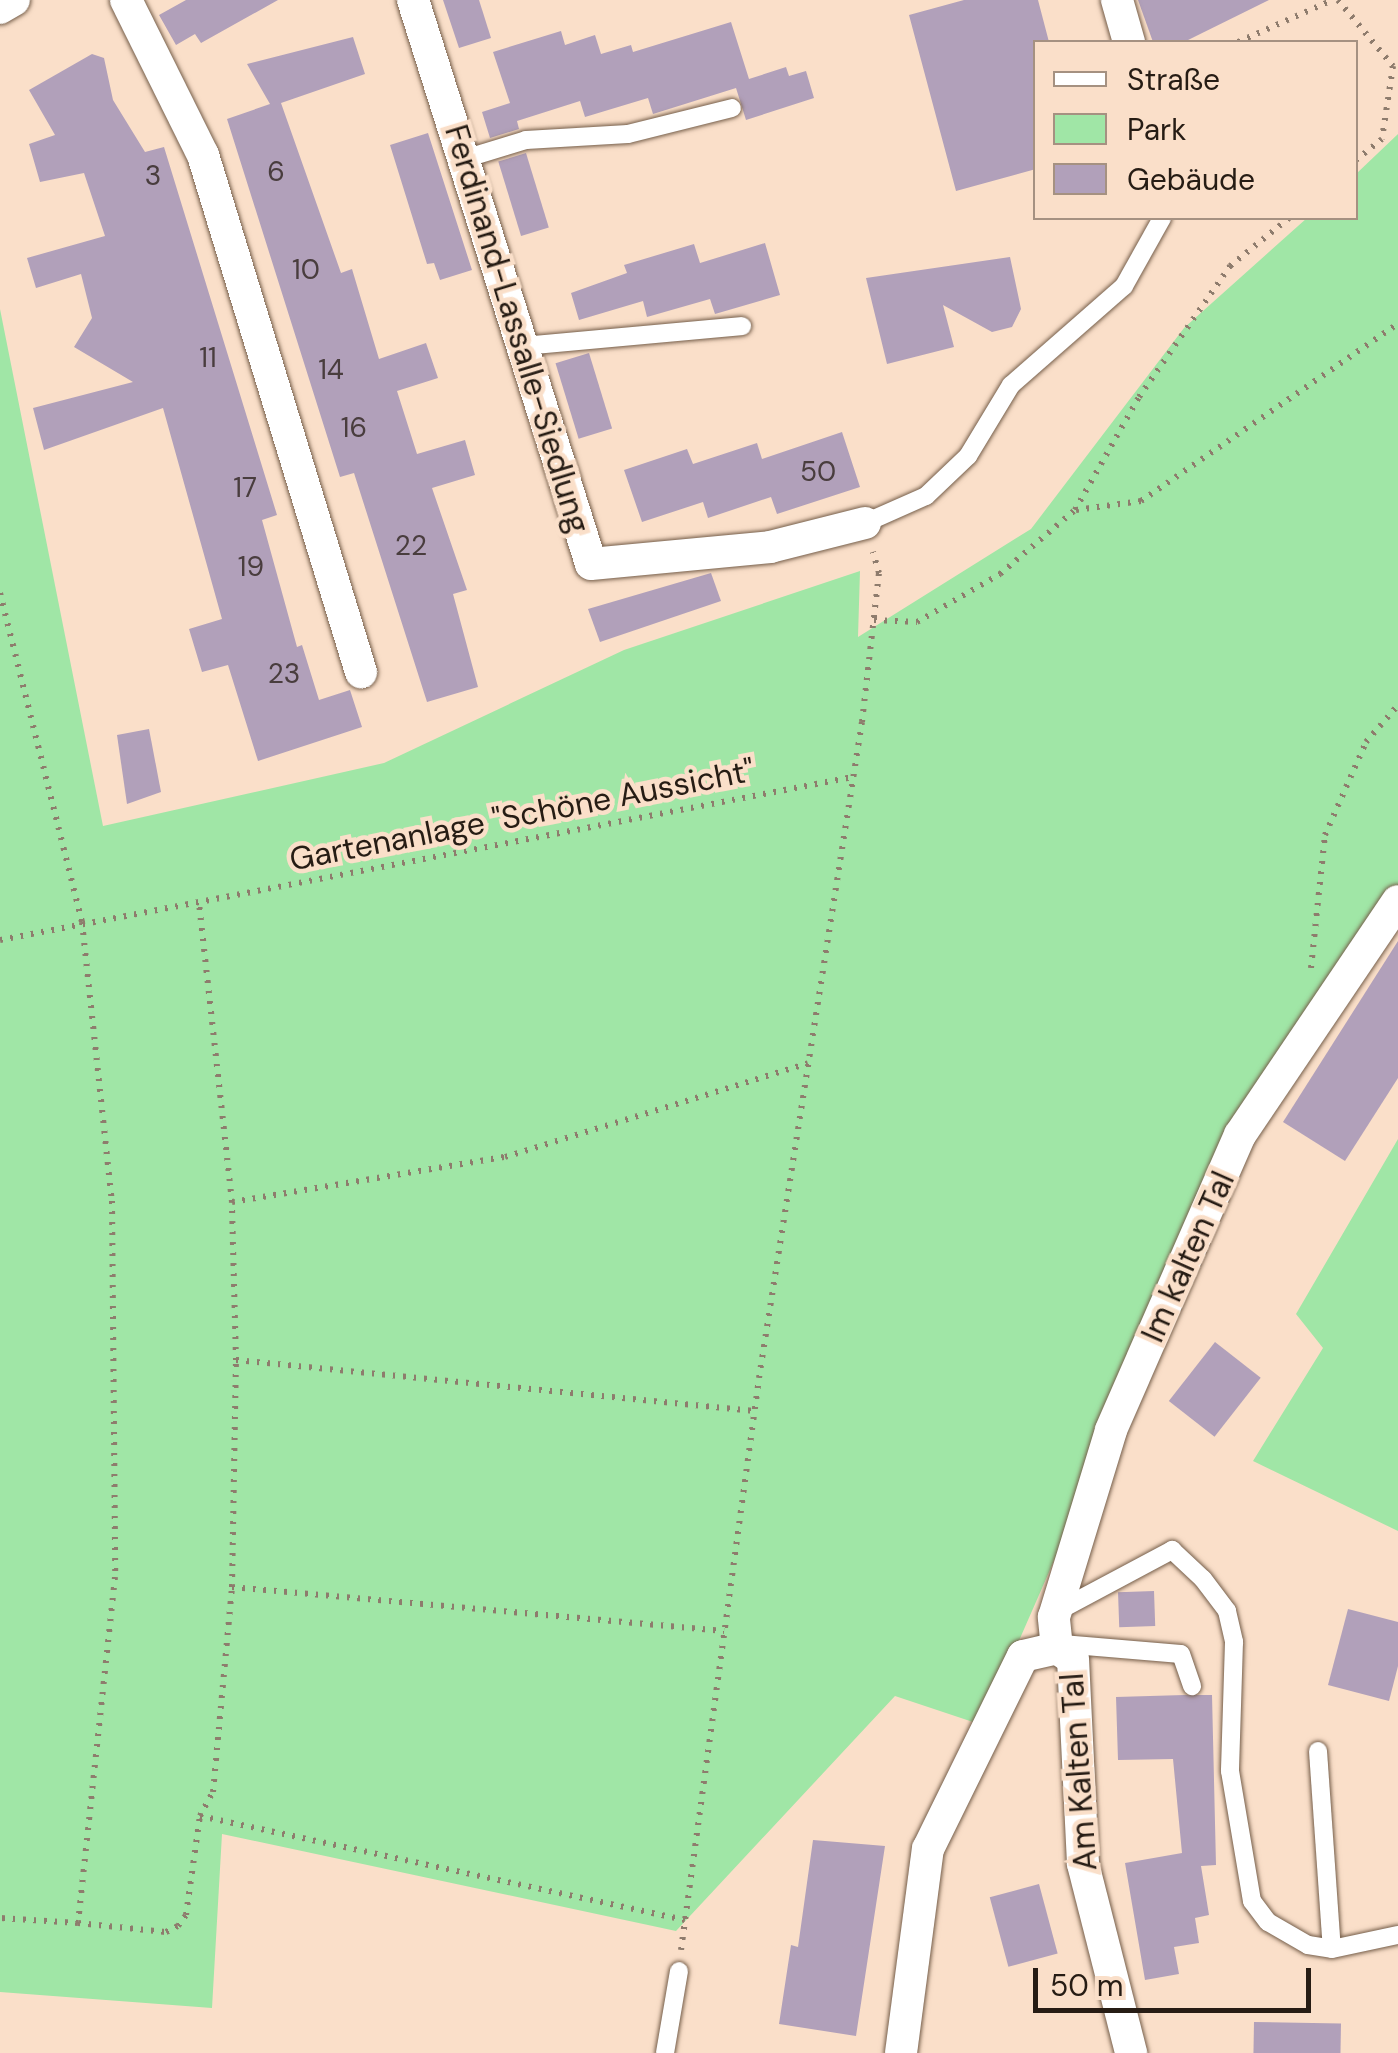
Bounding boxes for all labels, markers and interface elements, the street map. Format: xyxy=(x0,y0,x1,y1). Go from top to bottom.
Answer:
legend xyxy=(1033,40,1358,220)
text: Straße xyxy=(1127,60,1220,99)
text: Park xyxy=(1127,110,1186,149)
street label: Ferdinand-Lassalle-Siedlung xyxy=(437,120,597,538)
house number: 6 xyxy=(267,155,285,189)
house number: 3 xyxy=(145,159,161,193)
text: Gebäude xyxy=(1127,160,1255,199)
house number: 10 xyxy=(292,253,320,287)
house number: 11 xyxy=(199,341,217,375)
house number: 14 xyxy=(318,353,344,387)
house number: 16 xyxy=(341,411,367,445)
house number: 50 xyxy=(800,455,836,489)
house number: 17 xyxy=(233,471,257,505)
house number: 22 xyxy=(395,529,427,563)
house number: 19 xyxy=(238,550,264,584)
house number: 23 xyxy=(268,657,300,691)
street label: Gartenanlage "Schöne Aussicht" xyxy=(286,751,758,879)
street label: Im kalten Tal xyxy=(1133,1166,1243,1348)
street label: Am Kalten Tal xyxy=(1053,1672,1105,1872)
scale bar xyxy=(1038,1948,1316,2010)
text: 50 m xyxy=(1050,1966,1124,2005)

